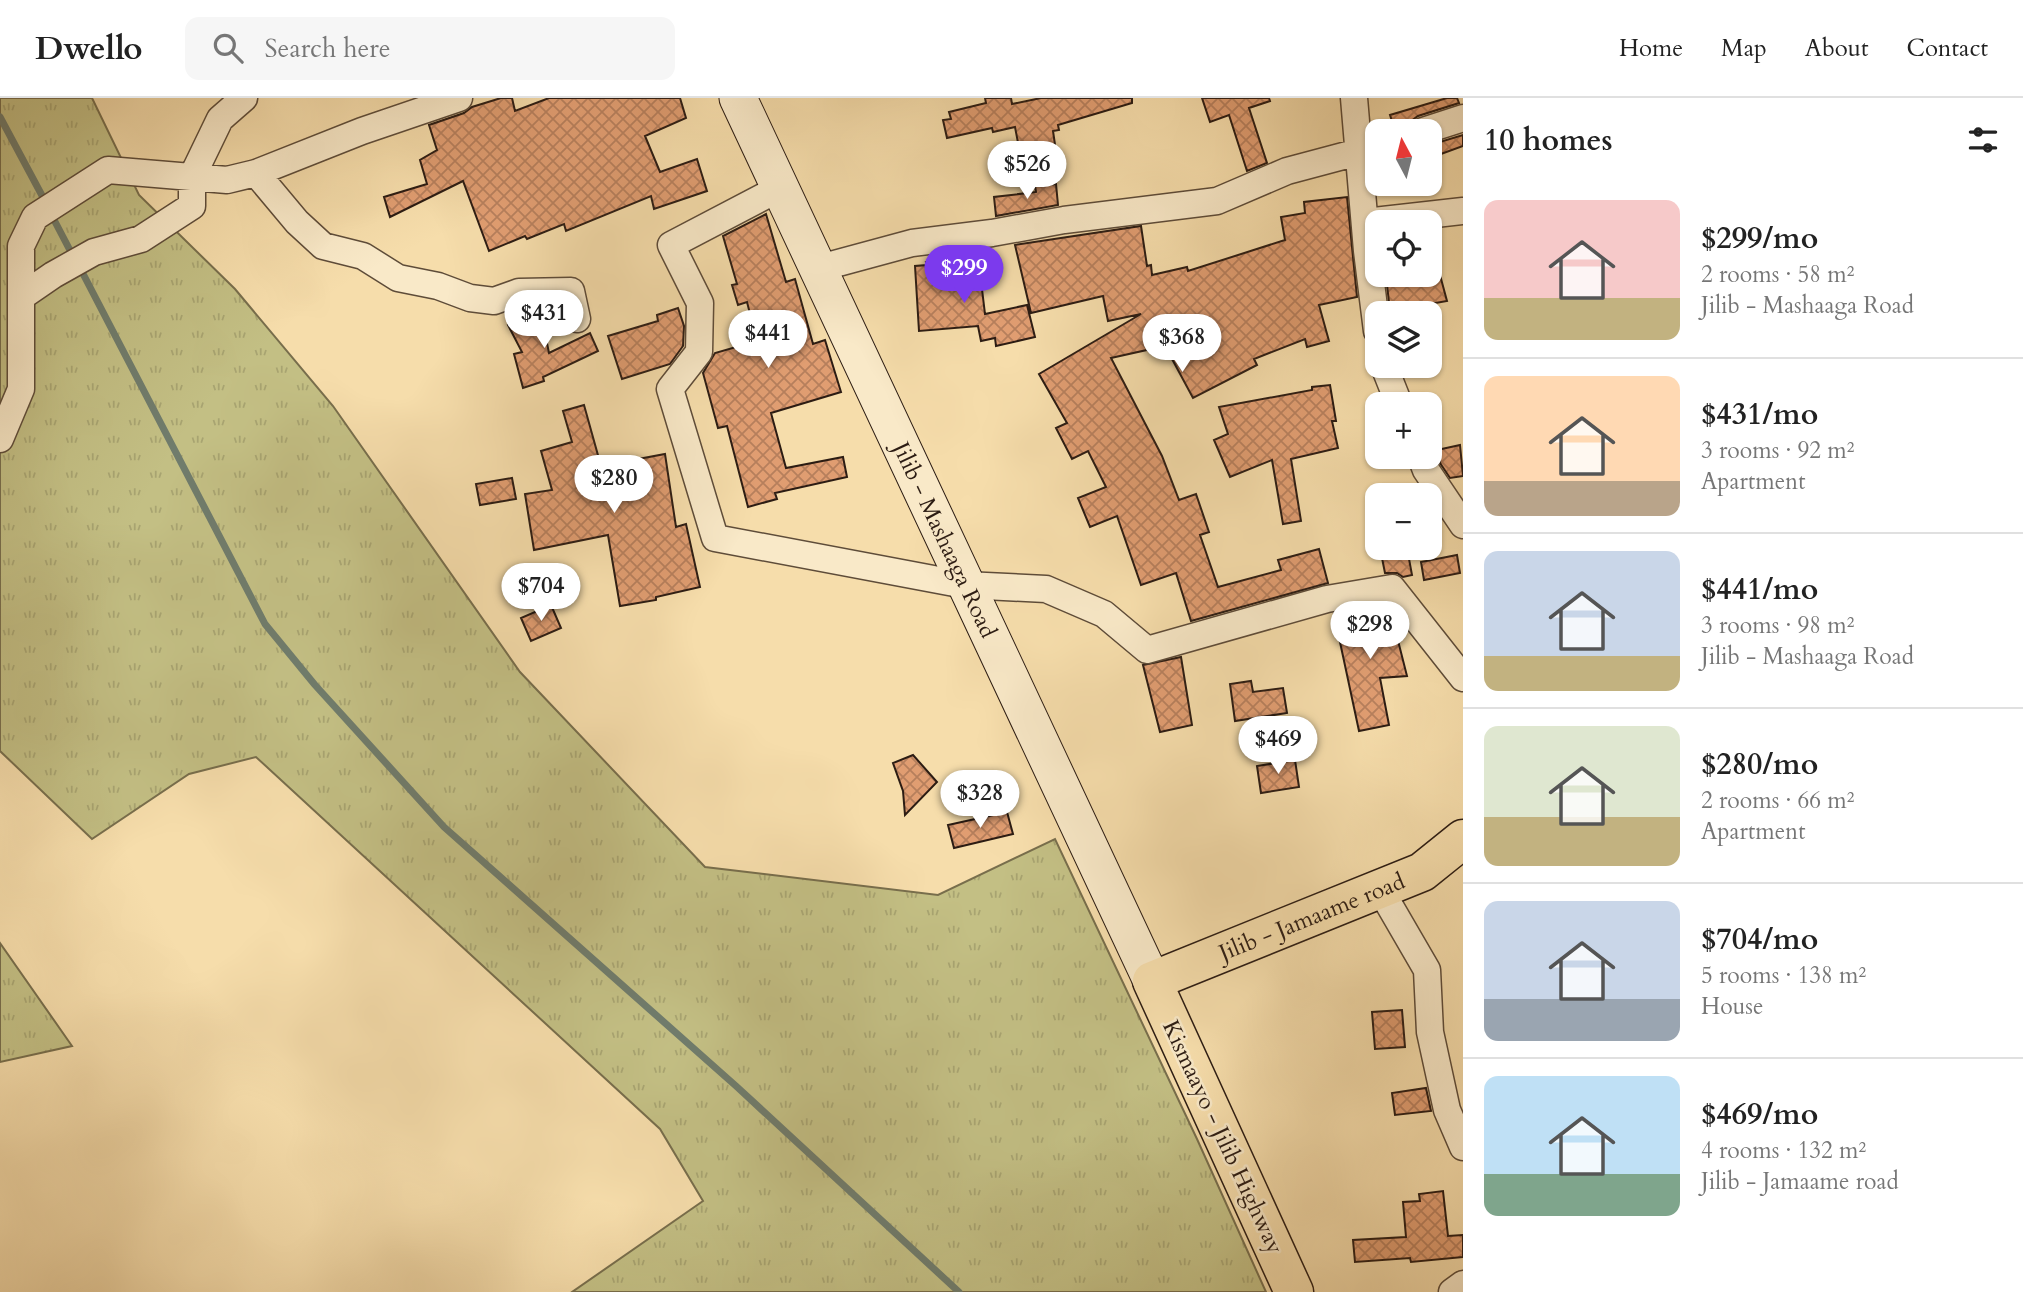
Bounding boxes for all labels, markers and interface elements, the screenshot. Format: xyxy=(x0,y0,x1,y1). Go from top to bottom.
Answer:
search box xyxy=(185,17,675,80)
text: Dwello xyxy=(35,26,143,71)
icon: search xyxy=(209,29,247,67)
text: Search here xyxy=(265,31,391,66)
text: Home xyxy=(1619,32,1683,65)
text: Map xyxy=(1721,32,1767,65)
text: About xyxy=(1805,32,1869,65)
text: Contact xyxy=(1907,32,1988,65)
north arrow xyxy=(1365,119,1442,196)
map controls xyxy=(1365,119,1442,560)
text: 10 homes xyxy=(1484,120,1613,161)
icon: filters xyxy=(1964,121,2002,159)
pin: $526 xyxy=(986,141,1068,201)
text: $526 xyxy=(1003,148,1051,179)
button: locate xyxy=(1365,210,1442,287)
text: $299/mo xyxy=(1701,218,1818,259)
icon: home xyxy=(1540,228,1624,312)
pin: $299 xyxy=(923,246,1005,305)
text: $299 xyxy=(940,252,988,283)
text: 2 rooms · 58 m² xyxy=(1701,259,1854,290)
pin: $431 xyxy=(503,290,585,350)
text: Jilib - Mashaaga Road xyxy=(1701,290,1914,321)
text: $431 xyxy=(520,297,568,328)
button: layers xyxy=(1365,301,1442,378)
pin: $441 xyxy=(727,310,809,370)
pin: $368 xyxy=(1141,314,1223,374)
text: $441 xyxy=(744,317,792,348)
text: $368 xyxy=(1158,321,1206,352)
button: + xyxy=(1365,392,1442,469)
text: $431/mo xyxy=(1701,394,1818,435)
icon: home xyxy=(1540,404,1624,488)
street label: Jilib - Mashaaga Road xyxy=(885,434,1005,644)
text: 3 rooms · 92 m² xyxy=(1701,435,1854,466)
pin: $280 xyxy=(573,456,655,515)
text: $280 xyxy=(590,462,638,493)
text: Apartment xyxy=(1701,466,1805,497)
button: − xyxy=(1365,483,1442,560)
pin: $704 xyxy=(500,564,582,623)
text: $441/mo xyxy=(1701,569,1818,610)
text: $704 xyxy=(517,570,565,601)
icon: home xyxy=(1540,579,1624,663)
pin: $298 xyxy=(1329,602,1411,661)
text: $298 xyxy=(1346,608,1394,639)
text: 3 rooms · 98 m² xyxy=(1701,610,1854,641)
text: Jilib - Mashaaga Road xyxy=(1701,641,1914,672)
pin: $469 xyxy=(1237,716,1319,776)
text: $469 xyxy=(1254,723,1302,754)
text: $280/mo xyxy=(1701,744,1818,785)
icon: home xyxy=(1540,754,1624,838)
pin: $328 xyxy=(939,770,1021,830)
text: $328 xyxy=(956,777,1004,808)
text: 2 rooms · 66 m² xyxy=(1701,785,1854,816)
text: Apartment xyxy=(1701,816,1805,847)
street label: Jilib - Jamaame road xyxy=(1211,865,1410,969)
text: $704/mo xyxy=(1701,919,1818,960)
icon: home xyxy=(1540,929,1624,1013)
text: 5 rooms · 138 m² xyxy=(1701,960,1866,991)
text: House xyxy=(1701,991,1763,1022)
street label: Kismaayo - Jilib Highway xyxy=(1155,1015,1291,1259)
text: $469/mo xyxy=(1701,1094,1818,1135)
icon: home xyxy=(1540,1104,1624,1188)
text: 4 rooms · 132 m² xyxy=(1701,1135,1866,1166)
text: Jilib - Jamaame road xyxy=(1701,1166,1899,1197)

